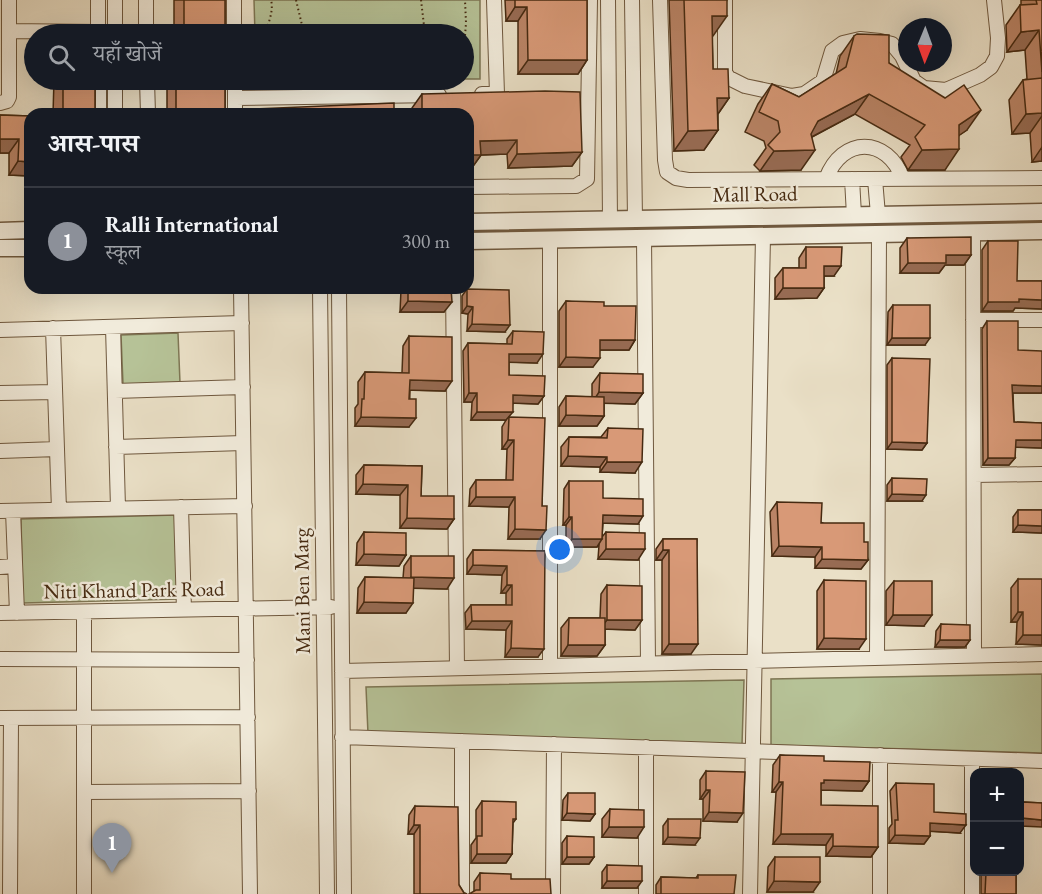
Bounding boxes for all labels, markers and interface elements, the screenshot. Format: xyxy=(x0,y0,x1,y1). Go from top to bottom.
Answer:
north arrow xyxy=(898,18,952,72)
search box xyxy=(24,24,474,90)
text: यहाँ खोजें xyxy=(93,39,162,68)
icon: search xyxy=(45,41,78,74)
text: आस-पास xyxy=(48,126,139,160)
street label: Mall Road xyxy=(712,179,798,208)
text: Ralli International xyxy=(105,210,278,239)
text: 1 xyxy=(62,228,73,254)
text: 300 m xyxy=(402,228,450,254)
text: स्कूल xyxy=(105,239,141,265)
street label: Mani Ben Marg xyxy=(287,527,316,654)
your location xyxy=(545,535,574,564)
street label: Niti Khand Park Road xyxy=(43,574,225,605)
map controls xyxy=(970,768,1024,876)
button: + xyxy=(970,768,1024,822)
button: − xyxy=(970,822,1024,876)
pin: 1 xyxy=(92,824,132,873)

